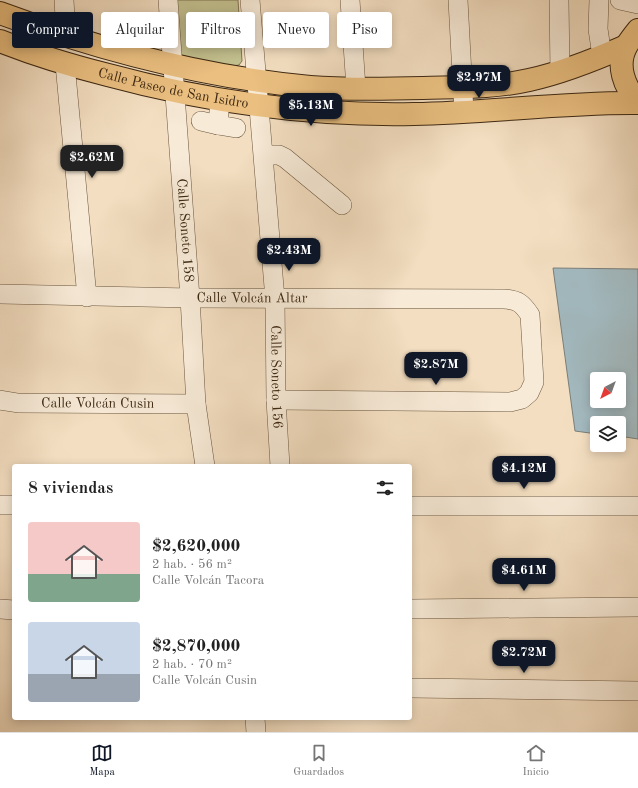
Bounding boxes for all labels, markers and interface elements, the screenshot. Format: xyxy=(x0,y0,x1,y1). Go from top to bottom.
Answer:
chip: Comprar xyxy=(12,12,93,48)
chip: Alquilar xyxy=(101,12,178,48)
chip: Filtros xyxy=(186,12,255,48)
chip: Nuevo xyxy=(263,12,329,48)
chip: Piso xyxy=(337,12,392,48)
pin: $2.97M xyxy=(446,65,512,99)
street label: Calle Paseo de San Isidro xyxy=(96,66,250,111)
text: $2.97M xyxy=(456,71,502,84)
pin: $5.13M xyxy=(278,93,344,127)
text: $5.13M xyxy=(288,99,334,112)
pin: $2.62M xyxy=(59,145,125,179)
text: $2.62M xyxy=(69,151,115,164)
street label: Calle Soneto 158 xyxy=(174,178,196,283)
pin: $2.43M xyxy=(256,238,322,272)
text: $2.43M xyxy=(266,244,312,257)
street label: Calle Volcán Altar xyxy=(196,291,308,305)
street label: Calle Soneto 156 xyxy=(268,325,285,429)
pin: $2.87M xyxy=(403,352,469,386)
text: $2.87M xyxy=(413,358,459,371)
north arrow xyxy=(590,372,626,408)
map controls xyxy=(590,372,626,452)
street label: Calle Volcán Cusin xyxy=(41,396,155,411)
button: layers xyxy=(590,416,626,452)
pin: $4.12M xyxy=(491,456,557,490)
text: $4.12M xyxy=(501,462,547,475)
icon: filters xyxy=(374,477,396,499)
text: 8 viviendas xyxy=(28,480,113,497)
icon: home xyxy=(60,538,108,586)
text: $2,620,000 xyxy=(152,538,240,555)
text: 2 hab. · 56 m² xyxy=(152,558,232,571)
pin: $4.61M xyxy=(491,558,557,592)
text: $4.61M xyxy=(501,564,547,577)
text: Calle Volcán Tacora xyxy=(152,574,264,587)
icon: home xyxy=(60,638,108,686)
text: $2,870,000 xyxy=(152,638,240,655)
pin: $2.72M xyxy=(491,640,557,674)
text: $2.72M xyxy=(501,646,547,659)
text: 2 hab. · 70 m² xyxy=(152,658,232,671)
text: Calle Volcán Cusin xyxy=(152,674,257,687)
tab: Mapa xyxy=(89,742,115,780)
tab: Guardados xyxy=(293,742,344,780)
tab: Inicio xyxy=(522,742,549,780)

